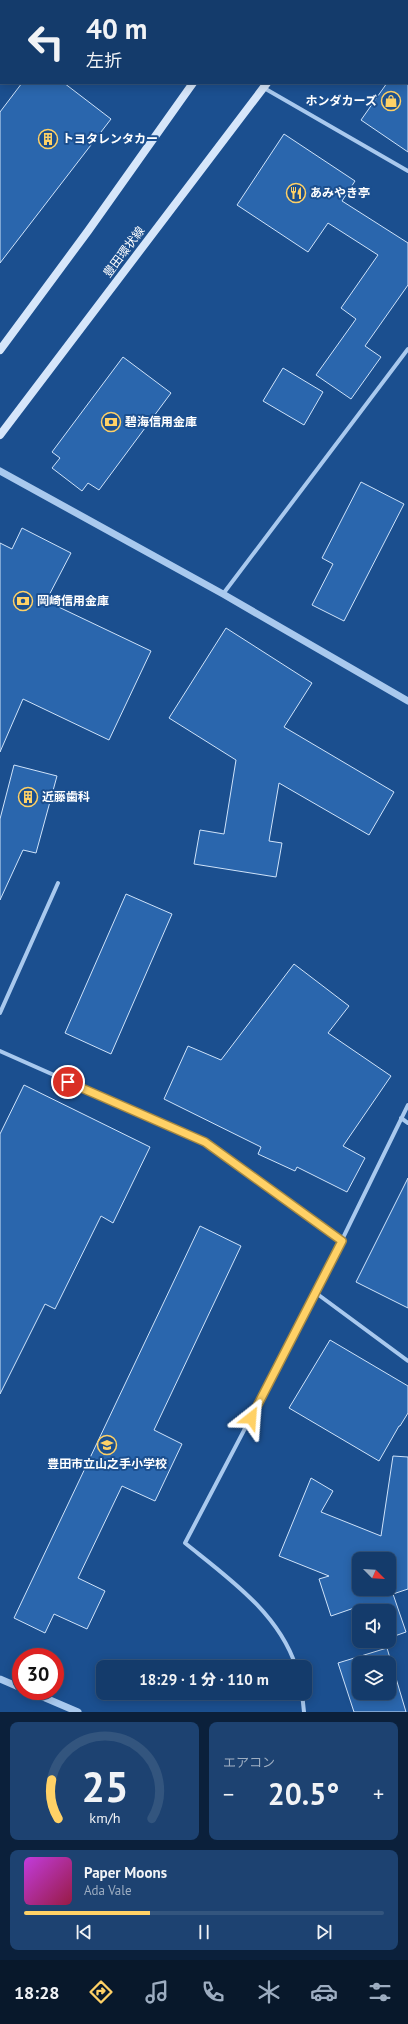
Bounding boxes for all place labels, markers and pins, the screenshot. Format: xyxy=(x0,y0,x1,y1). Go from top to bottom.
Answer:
shop icon: ホンダカーズ xyxy=(380,90,402,112)
place label: ホンダカーズ xyxy=(306,93,377,108)
building icon: トヨタレンタカー xyxy=(37,128,59,150)
place label: トヨタレンタカー xyxy=(62,131,158,146)
restaurant icon: あみやき亭 xyxy=(285,182,307,204)
place label: あみやき亭 xyxy=(310,185,370,200)
bank icon: 碧海信用金庫 xyxy=(100,411,122,433)
place label: 碧海信用金庫 xyxy=(125,414,197,429)
bank icon: 岡崎信用金庫 xyxy=(12,590,34,612)
place label: 岡崎信用金庫 xyxy=(37,593,109,608)
building icon: 近藤歯科 xyxy=(17,786,39,808)
place label: 近藤歯科 xyxy=(42,789,90,804)
pin xyxy=(51,1065,85,1099)
school or university icon: 豊田市立山之手小学校 xyxy=(96,1434,118,1456)
place label: 豊田市立山之手小学校 xyxy=(47,1456,167,1471)

